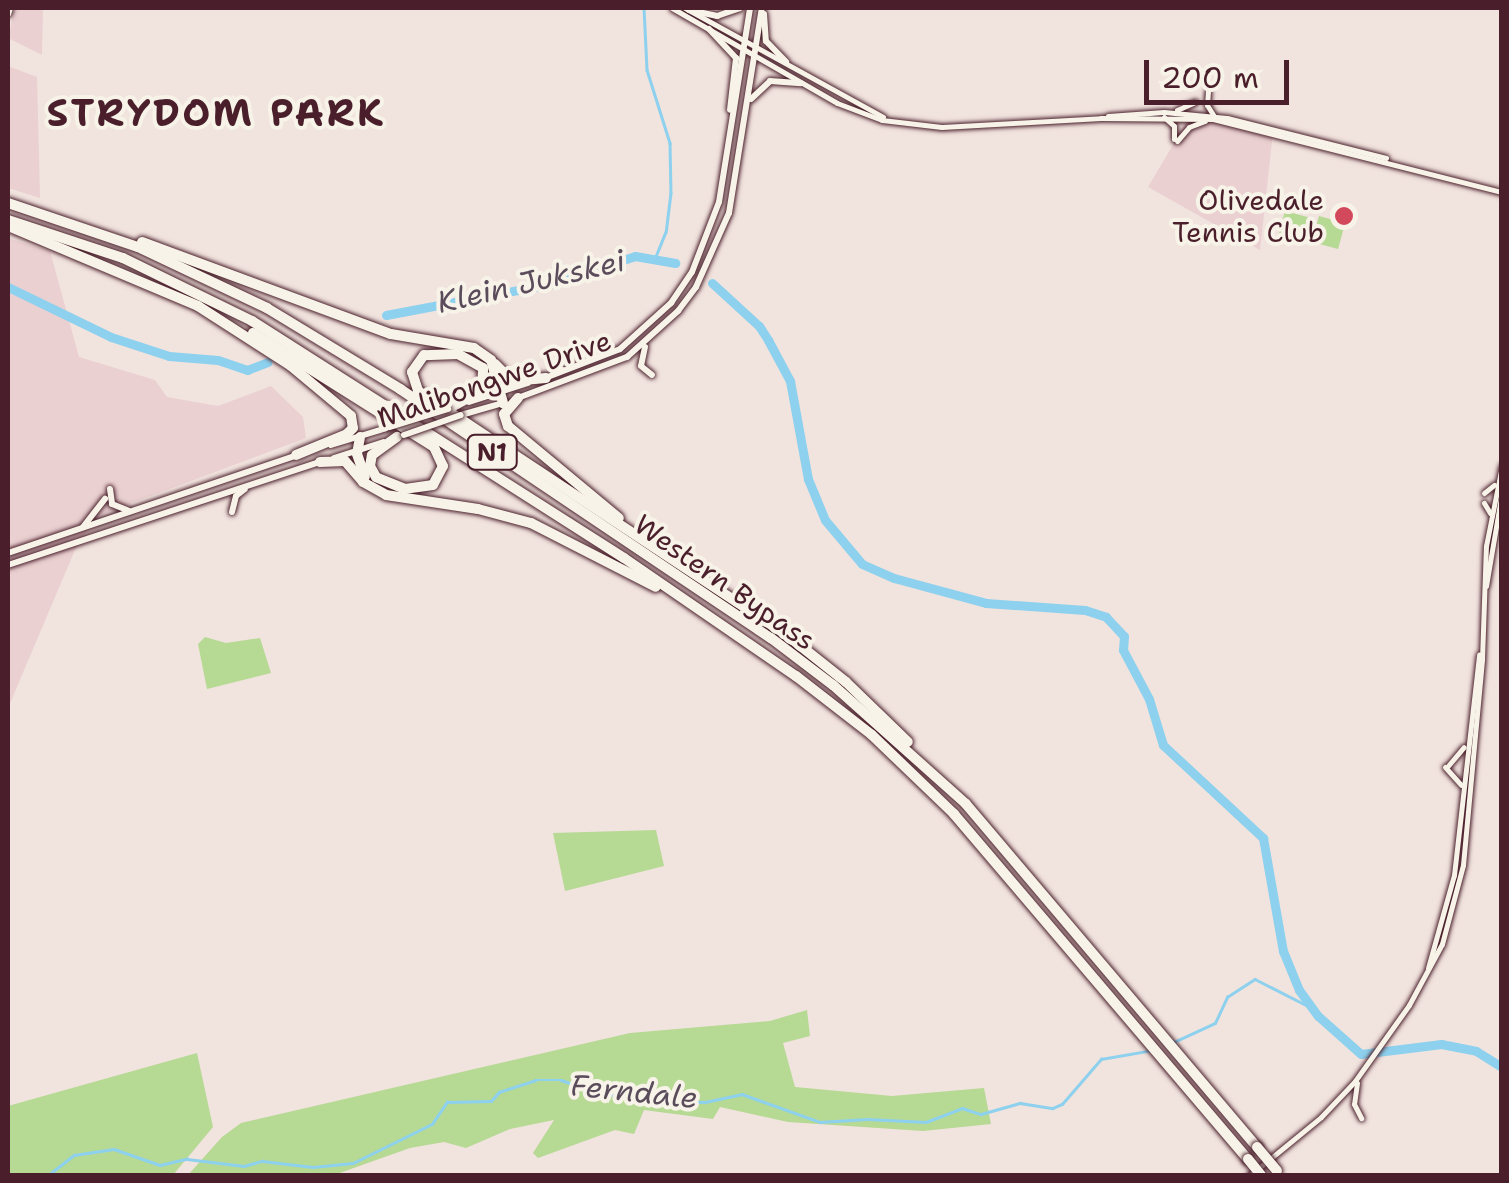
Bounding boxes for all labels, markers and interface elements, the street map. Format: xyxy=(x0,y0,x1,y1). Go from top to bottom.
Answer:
scale bar xyxy=(1149,40,1294,102)
text: 200 m xyxy=(1161,57,1259,98)
district label: STRYDOM PARK xyxy=(46,90,386,136)
place label: Olivedale Tennis Club xyxy=(1172,183,1324,249)
marker: Olivedale Tennis Club xyxy=(1333,205,1355,227)
water label: Klein Jukskei xyxy=(434,243,628,321)
street label: Malibongwe Drive xyxy=(373,323,615,435)
road number: N1 xyxy=(464,432,520,472)
street label: Western Bypass xyxy=(628,507,822,657)
water label: Ferndale xyxy=(568,1067,700,1117)

